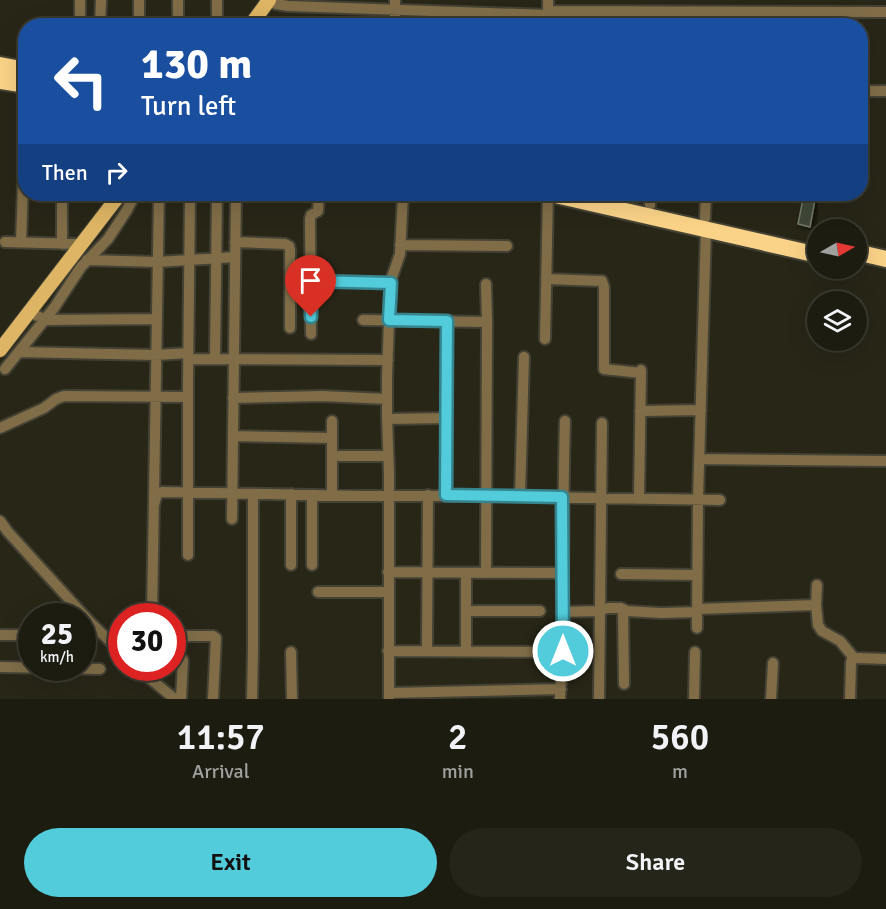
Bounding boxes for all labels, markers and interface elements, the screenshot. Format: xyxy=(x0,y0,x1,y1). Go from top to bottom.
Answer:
text: 130 m xyxy=(141,39,252,90)
icon: left xyxy=(42,42,120,120)
text: Turn left xyxy=(141,90,236,123)
icon: right xyxy=(100,156,133,189)
text: Then xyxy=(42,159,88,186)
north arrow xyxy=(807,219,867,279)
map controls xyxy=(807,219,867,351)
pin xyxy=(285,255,336,317)
icon: arrive xyxy=(294,264,327,297)
button: layers xyxy=(807,291,867,351)
speed limit sign: 30 xyxy=(108,603,186,681)
text: 25 xyxy=(41,616,73,653)
position arrow xyxy=(531,619,595,683)
text: km/h xyxy=(40,648,74,666)
text: 11:57 xyxy=(177,715,265,760)
text: 2 xyxy=(448,715,468,760)
text: 560 xyxy=(651,715,709,760)
text: Arrival xyxy=(192,759,250,784)
text: min xyxy=(442,759,474,784)
text: m xyxy=(672,759,688,784)
button: Exit xyxy=(24,828,437,897)
button: Share xyxy=(449,828,862,897)

